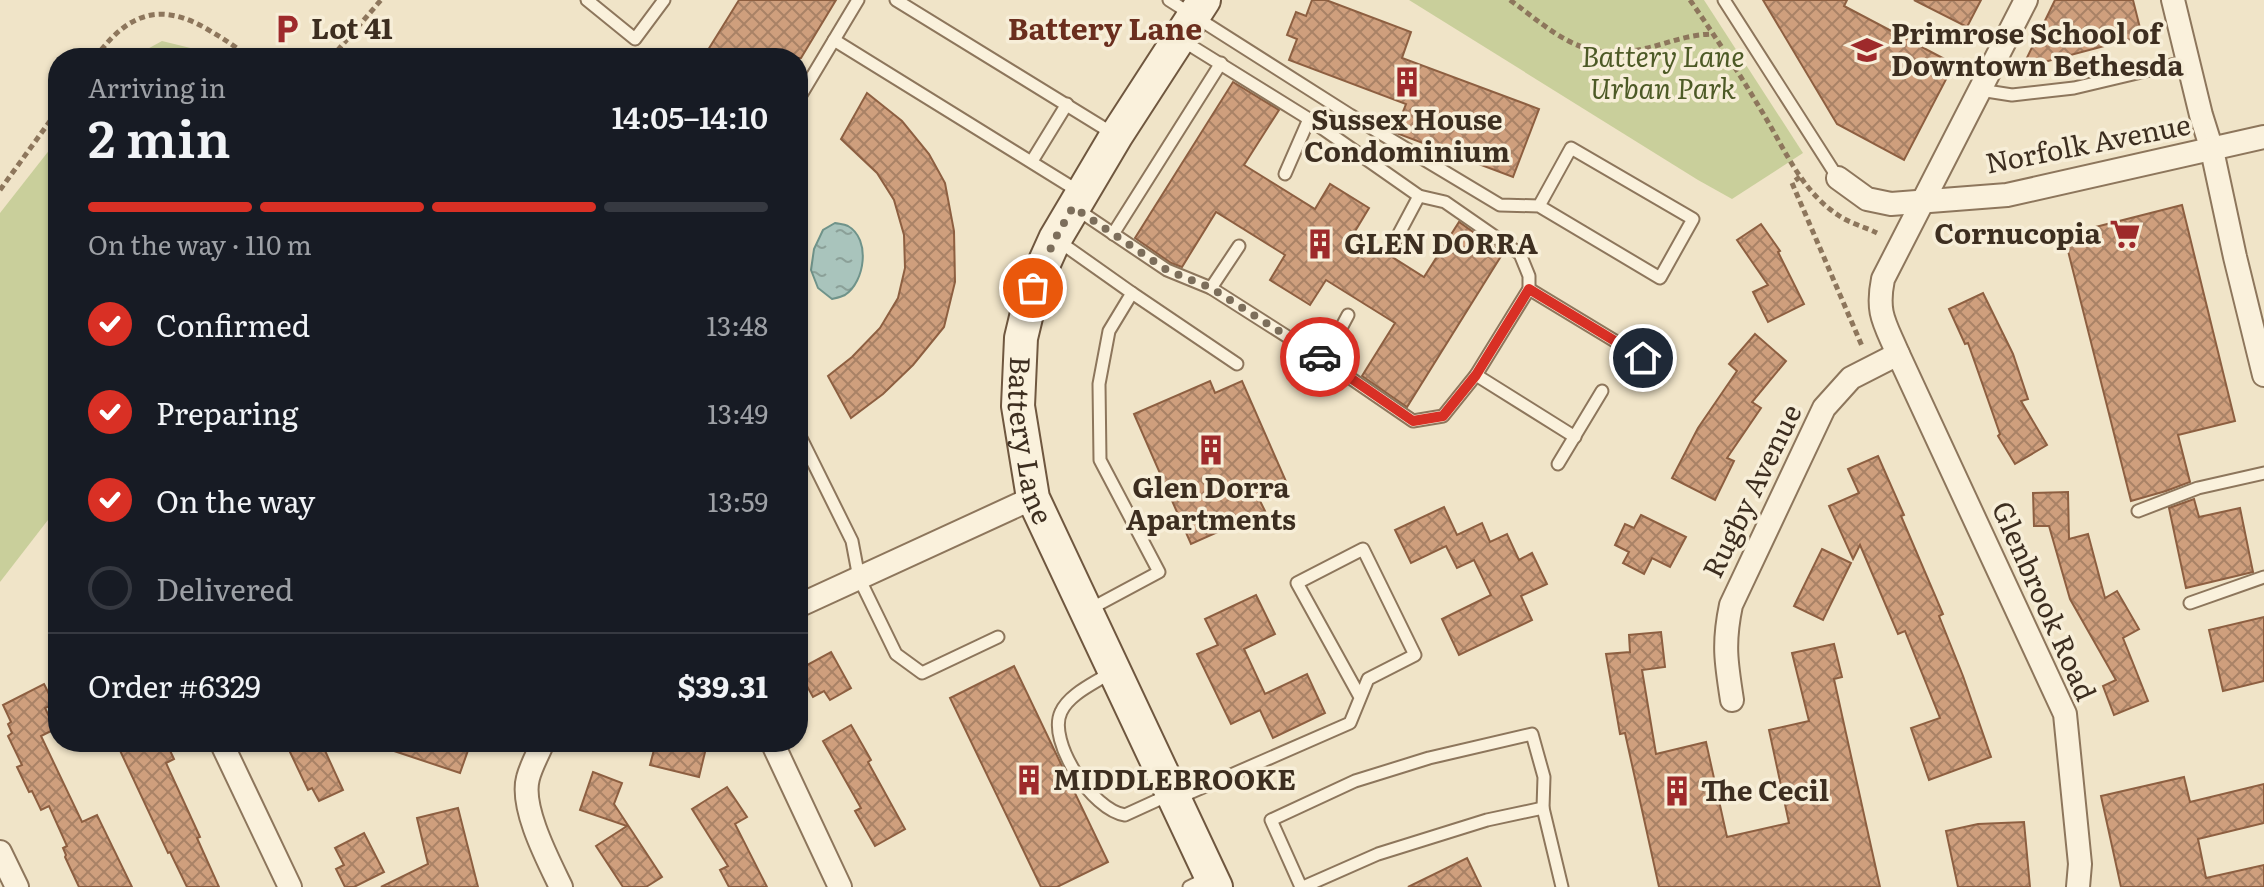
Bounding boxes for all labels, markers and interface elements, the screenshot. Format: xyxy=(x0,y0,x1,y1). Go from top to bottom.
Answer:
district label: Battery Lane xyxy=(1008,5,1202,49)
place label: Lot 41 xyxy=(311,6,393,48)
place label: Primrose School of Downtown Bethesda xyxy=(1891,11,2184,85)
parking icon: Lot 41 xyxy=(270,12,304,46)
school or university icon: Primrose School of Downtown Bethesda xyxy=(1850,33,1884,67)
park label: Battery Lane Urban Park xyxy=(1581,34,1745,108)
building icon: Sussex House Condominium xyxy=(1390,65,1424,99)
text: Arriving in xyxy=(88,67,226,106)
text: 14:05–14:10 xyxy=(612,94,768,138)
text: 2 min xyxy=(88,97,231,174)
place label: Sussex House Condominium xyxy=(1304,97,1510,171)
street label: Norfolk Avenue xyxy=(1981,102,2194,183)
place label: Cornucopia xyxy=(1934,211,2102,253)
supermarket icon: Cornucopia xyxy=(2108,217,2142,251)
place label: GLEN DORRA xyxy=(1344,221,1538,263)
text: On the way · 110 m xyxy=(88,224,312,263)
building icon: GLEN DORRA xyxy=(1303,227,1337,261)
pin xyxy=(999,254,1067,322)
icon: bag xyxy=(1011,266,1055,310)
icon: check xyxy=(88,302,132,346)
text: Confirmed xyxy=(156,302,310,346)
text: 13:48 xyxy=(707,305,768,344)
courier xyxy=(1280,317,1360,397)
pin xyxy=(1609,324,1677,392)
icon: car xyxy=(1298,335,1342,379)
icon: home xyxy=(1621,336,1665,380)
street label: Battery Lane xyxy=(999,355,1065,530)
icon: check xyxy=(88,390,132,434)
text: Preparing xyxy=(156,390,298,434)
text: 13:49 xyxy=(707,393,768,432)
street label: Rugby Avenue xyxy=(1690,396,1810,584)
building icon: Glen Dorra Apartments xyxy=(1194,433,1228,467)
place label: Glen Dorra Apartments xyxy=(1126,465,1296,539)
icon: check xyxy=(88,478,132,522)
text: On the way xyxy=(156,478,315,522)
text: 13:59 xyxy=(708,481,768,520)
street label: Glenbrook Road xyxy=(1983,494,2109,707)
text: Delivered xyxy=(156,566,293,610)
text: Order #6329 xyxy=(88,663,261,707)
text: $39.31 xyxy=(677,663,768,707)
place label: MIDDLEBROOKE xyxy=(1053,757,1296,799)
building icon: MIDDLEBROOKE xyxy=(1012,763,1046,797)
place label: The Cecil xyxy=(1701,768,1829,810)
building icon: The Cecil xyxy=(1660,774,1694,808)

